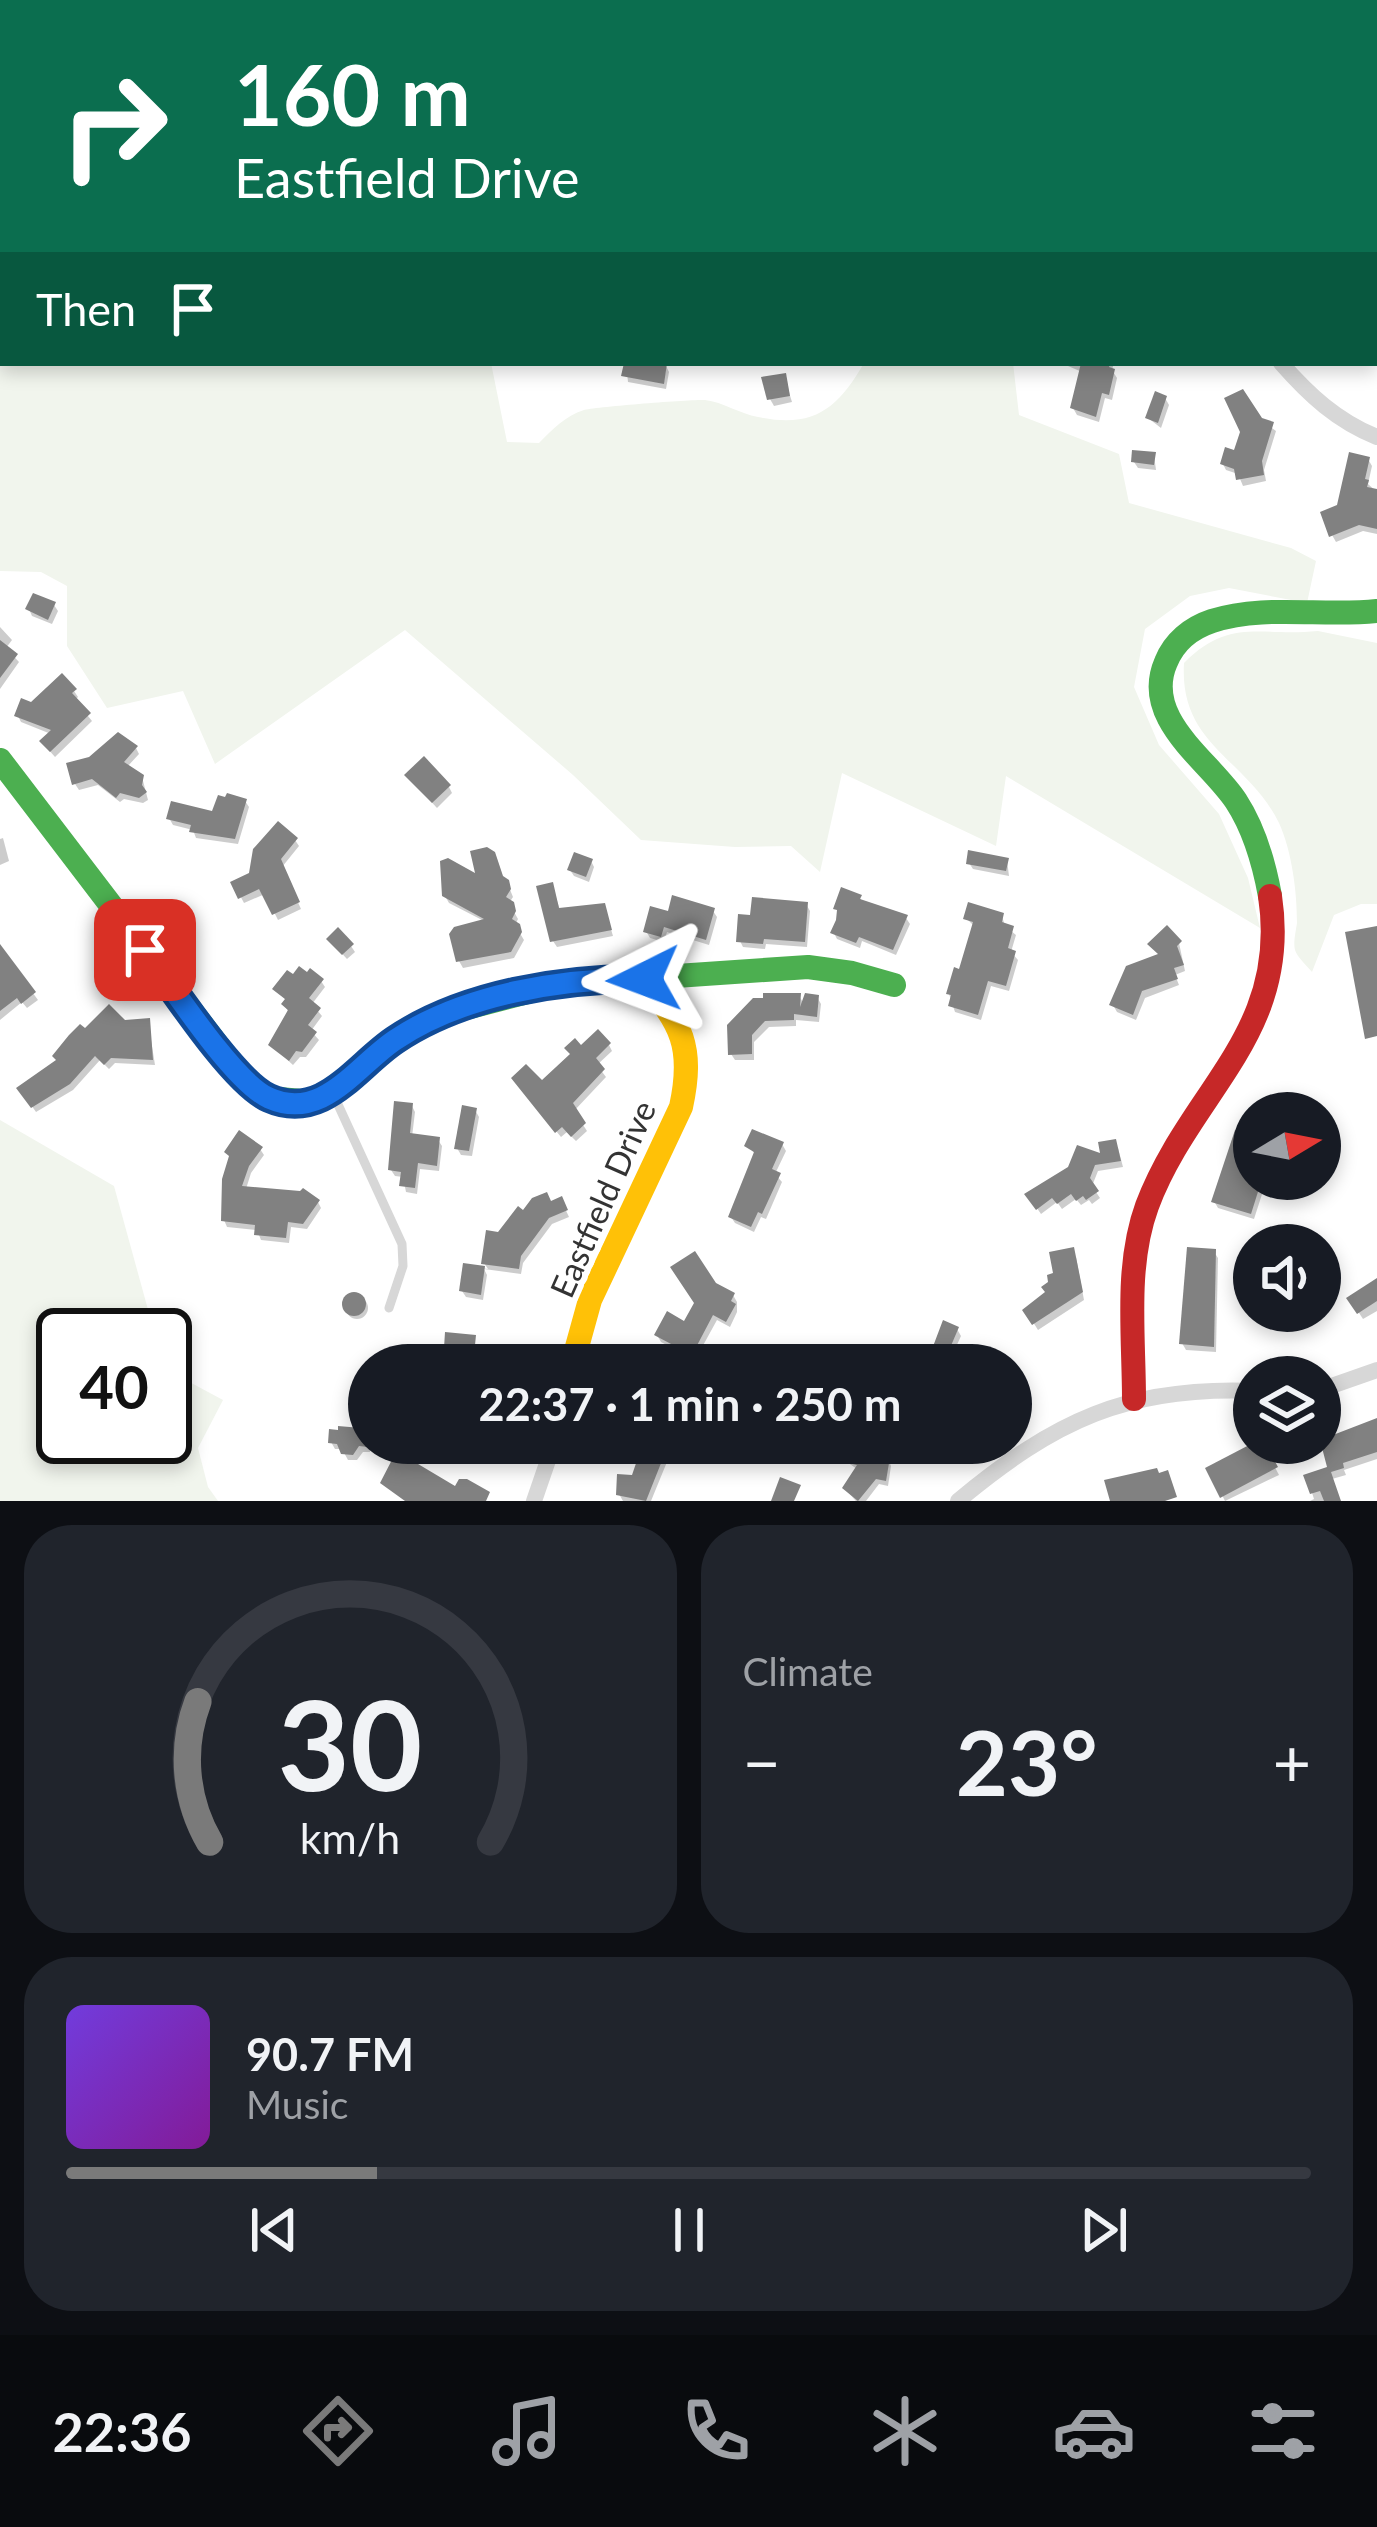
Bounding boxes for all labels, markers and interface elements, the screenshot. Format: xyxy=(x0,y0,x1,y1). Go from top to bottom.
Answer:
text: 160 m xyxy=(234,43,471,144)
icon: right xyxy=(36,48,192,204)
text: Eastfield Drive xyxy=(234,145,579,210)
icon: arrive xyxy=(160,276,226,342)
text: Then xyxy=(36,282,136,336)
pin xyxy=(94,899,196,1001)
position arrow xyxy=(581,916,707,1042)
icon: arrive xyxy=(112,917,178,983)
north arrow xyxy=(1233,1092,1341,1200)
map controls xyxy=(1233,1092,1341,1464)
street label: Eastfield Drive xyxy=(541,1094,663,1303)
button: sound xyxy=(1233,1224,1341,1332)
speed limit sign: 40 xyxy=(36,1308,192,1464)
button: layers xyxy=(1233,1356,1341,1464)
text: 22:37 · 1 min · 250 m xyxy=(479,1377,901,1431)
text: Climate xyxy=(743,1648,873,1694)
text: 30 xyxy=(278,1668,423,1818)
text: 23° xyxy=(956,1707,1098,1815)
text: − xyxy=(743,1722,781,1801)
text: + xyxy=(1273,1722,1311,1801)
text: km/h xyxy=(300,1812,400,1863)
text: 90.7 FM xyxy=(246,2027,414,2081)
text: Music xyxy=(246,2081,348,2127)
icon: previous xyxy=(241,2197,307,2263)
icon: pause xyxy=(656,2197,722,2263)
icon: next xyxy=(1071,2197,1137,2263)
icon: directions xyxy=(296,2389,380,2473)
icon: music xyxy=(485,2389,569,2473)
icon: phone xyxy=(674,2389,758,2473)
icon: climate xyxy=(863,2389,947,2473)
icon: car xyxy=(1052,2389,1136,2473)
icon: filters xyxy=(1241,2389,1325,2473)
text: 22:36 xyxy=(52,2399,192,2464)

